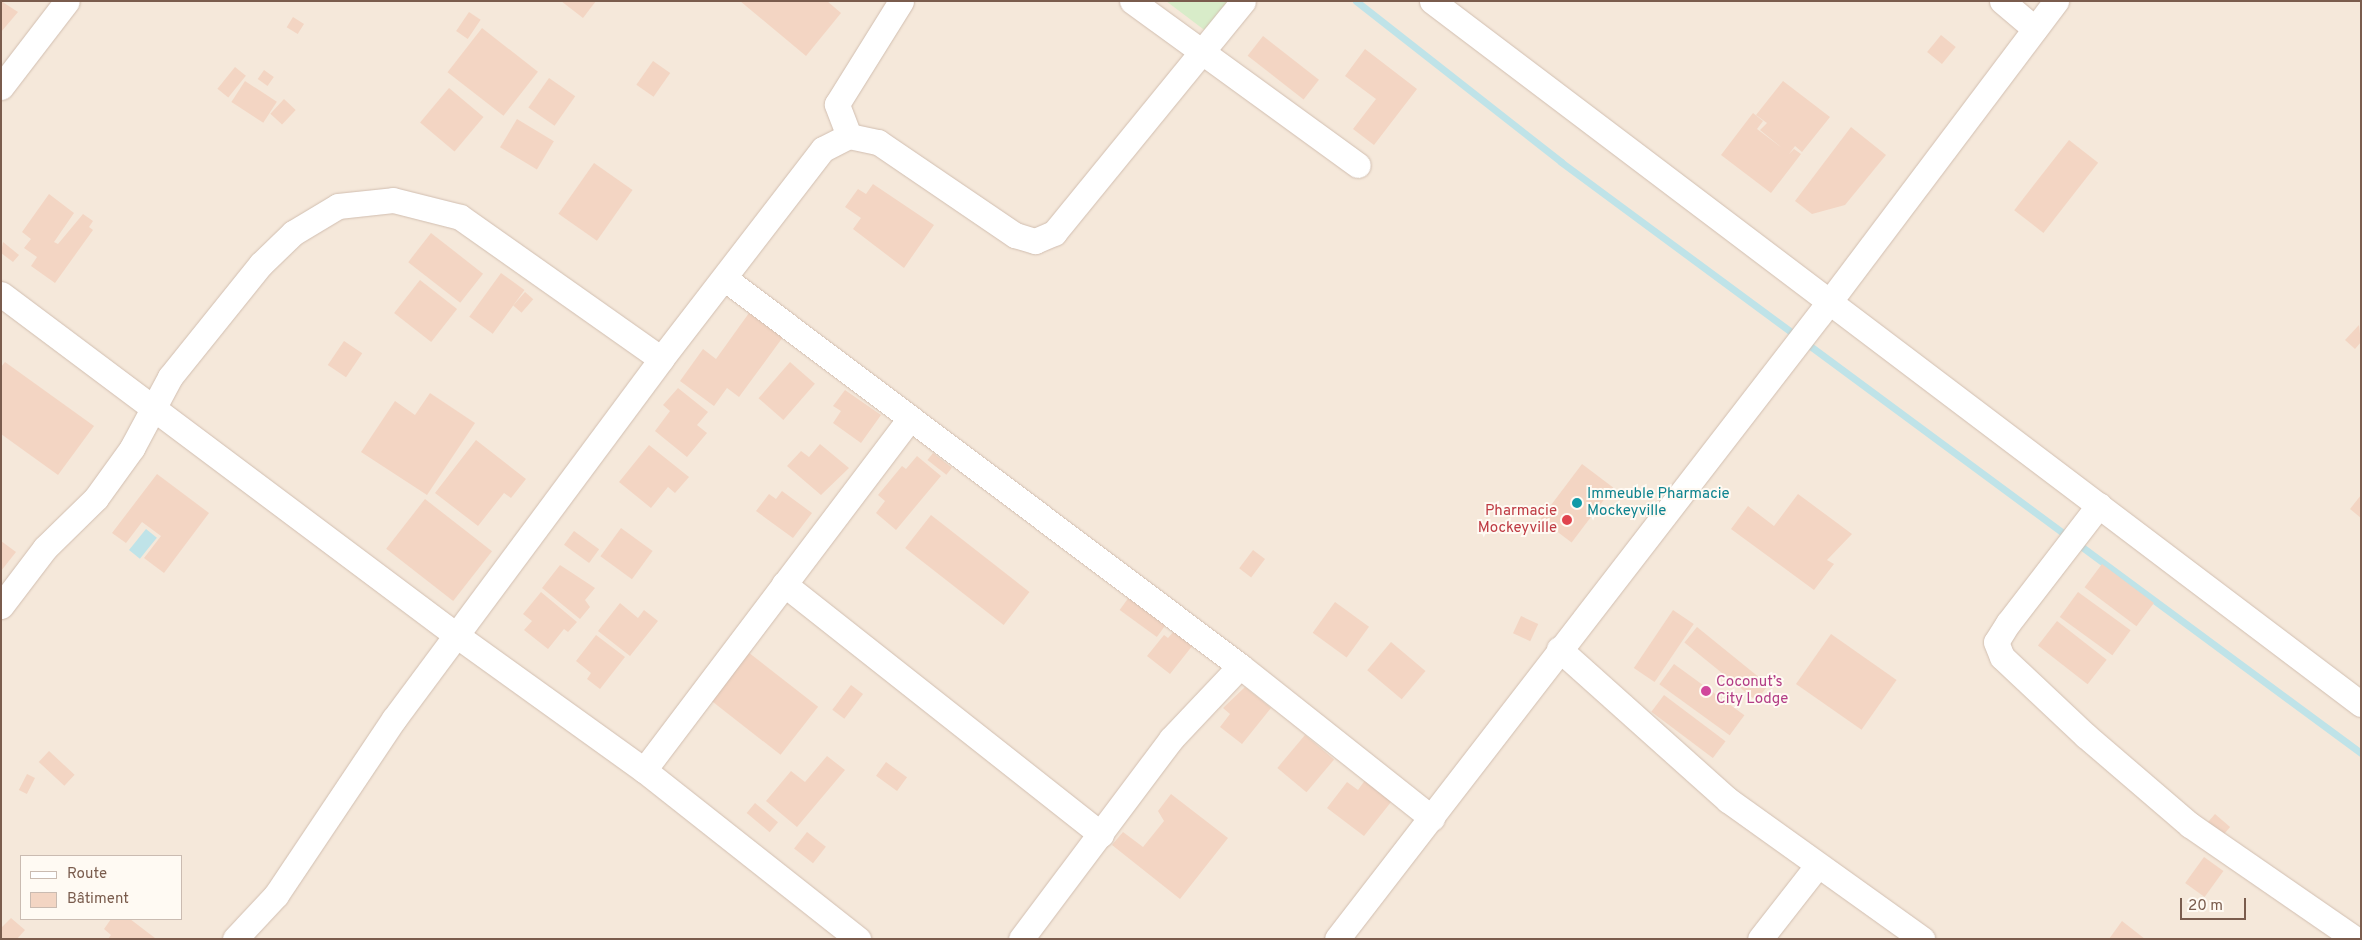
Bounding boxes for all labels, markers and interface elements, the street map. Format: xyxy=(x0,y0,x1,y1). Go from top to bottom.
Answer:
place label: Immeuble Pharmacie Mockeyville xyxy=(1587,485,1730,520)
marker: Immeuble Pharmacie Mockeyville xyxy=(1571,497,1583,509)
place label: Pharmacie Mockeyville xyxy=(1478,502,1557,537)
marker: Pharmacie Mockeyville xyxy=(1561,514,1573,526)
place label: Coconut’s City Lodge xyxy=(1716,673,1788,708)
marker: Coconut’s City Lodge xyxy=(1700,685,1712,697)
legend xyxy=(20,855,182,920)
text: Route xyxy=(67,865,107,884)
scale bar xyxy=(2182,888,2248,920)
text: Bâtiment xyxy=(67,890,129,909)
text: 20 m xyxy=(2188,897,2223,916)

